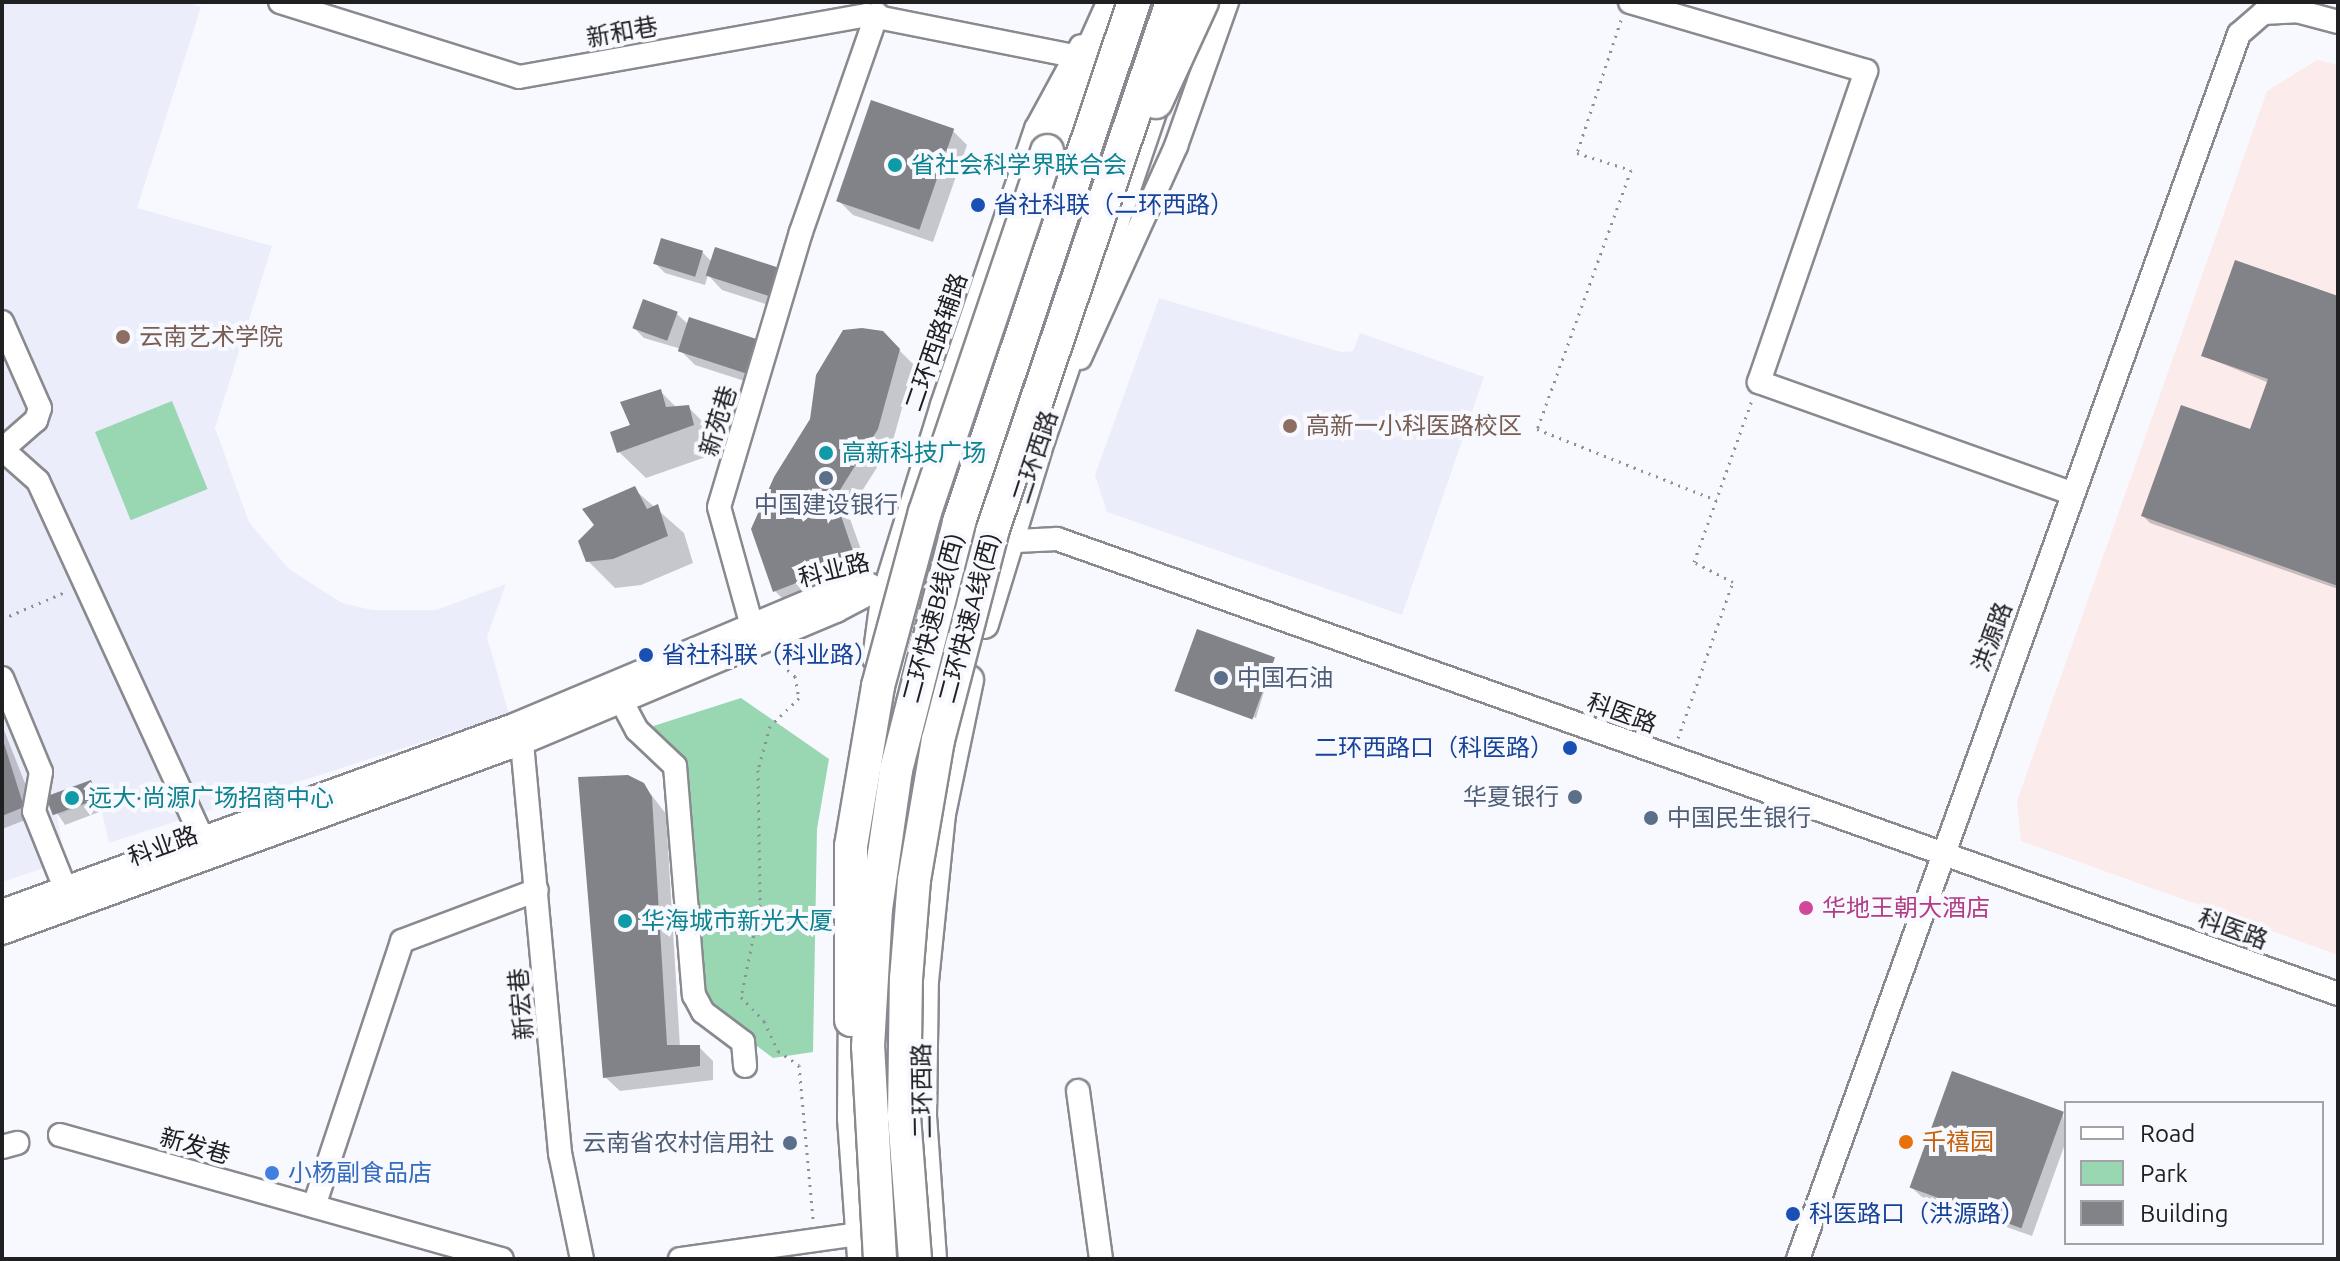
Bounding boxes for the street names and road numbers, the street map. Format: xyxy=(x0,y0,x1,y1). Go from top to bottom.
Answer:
street label: 新和巷 xyxy=(584,12,660,52)
street label: 二环西路辅路 xyxy=(899,269,973,415)
street label: 新苑巷 xyxy=(694,382,742,460)
street label: 二环西路 xyxy=(1006,407,1064,507)
street label: 二环快速B线(西) xyxy=(897,530,969,706)
street label: 二环快速A线(西) xyxy=(932,530,1006,706)
street label: 科业路 xyxy=(796,547,872,593)
street label: 洪源路 xyxy=(1966,598,2018,676)
street label: 科医路 xyxy=(1583,687,1661,739)
street label: 科业路 xyxy=(124,820,202,872)
street label: 科医路 xyxy=(2194,903,2272,955)
street label: 新宏巷 xyxy=(504,967,538,1041)
street label: 二环西路 xyxy=(907,1043,937,1139)
street label: 新发巷 xyxy=(156,1122,234,1170)

